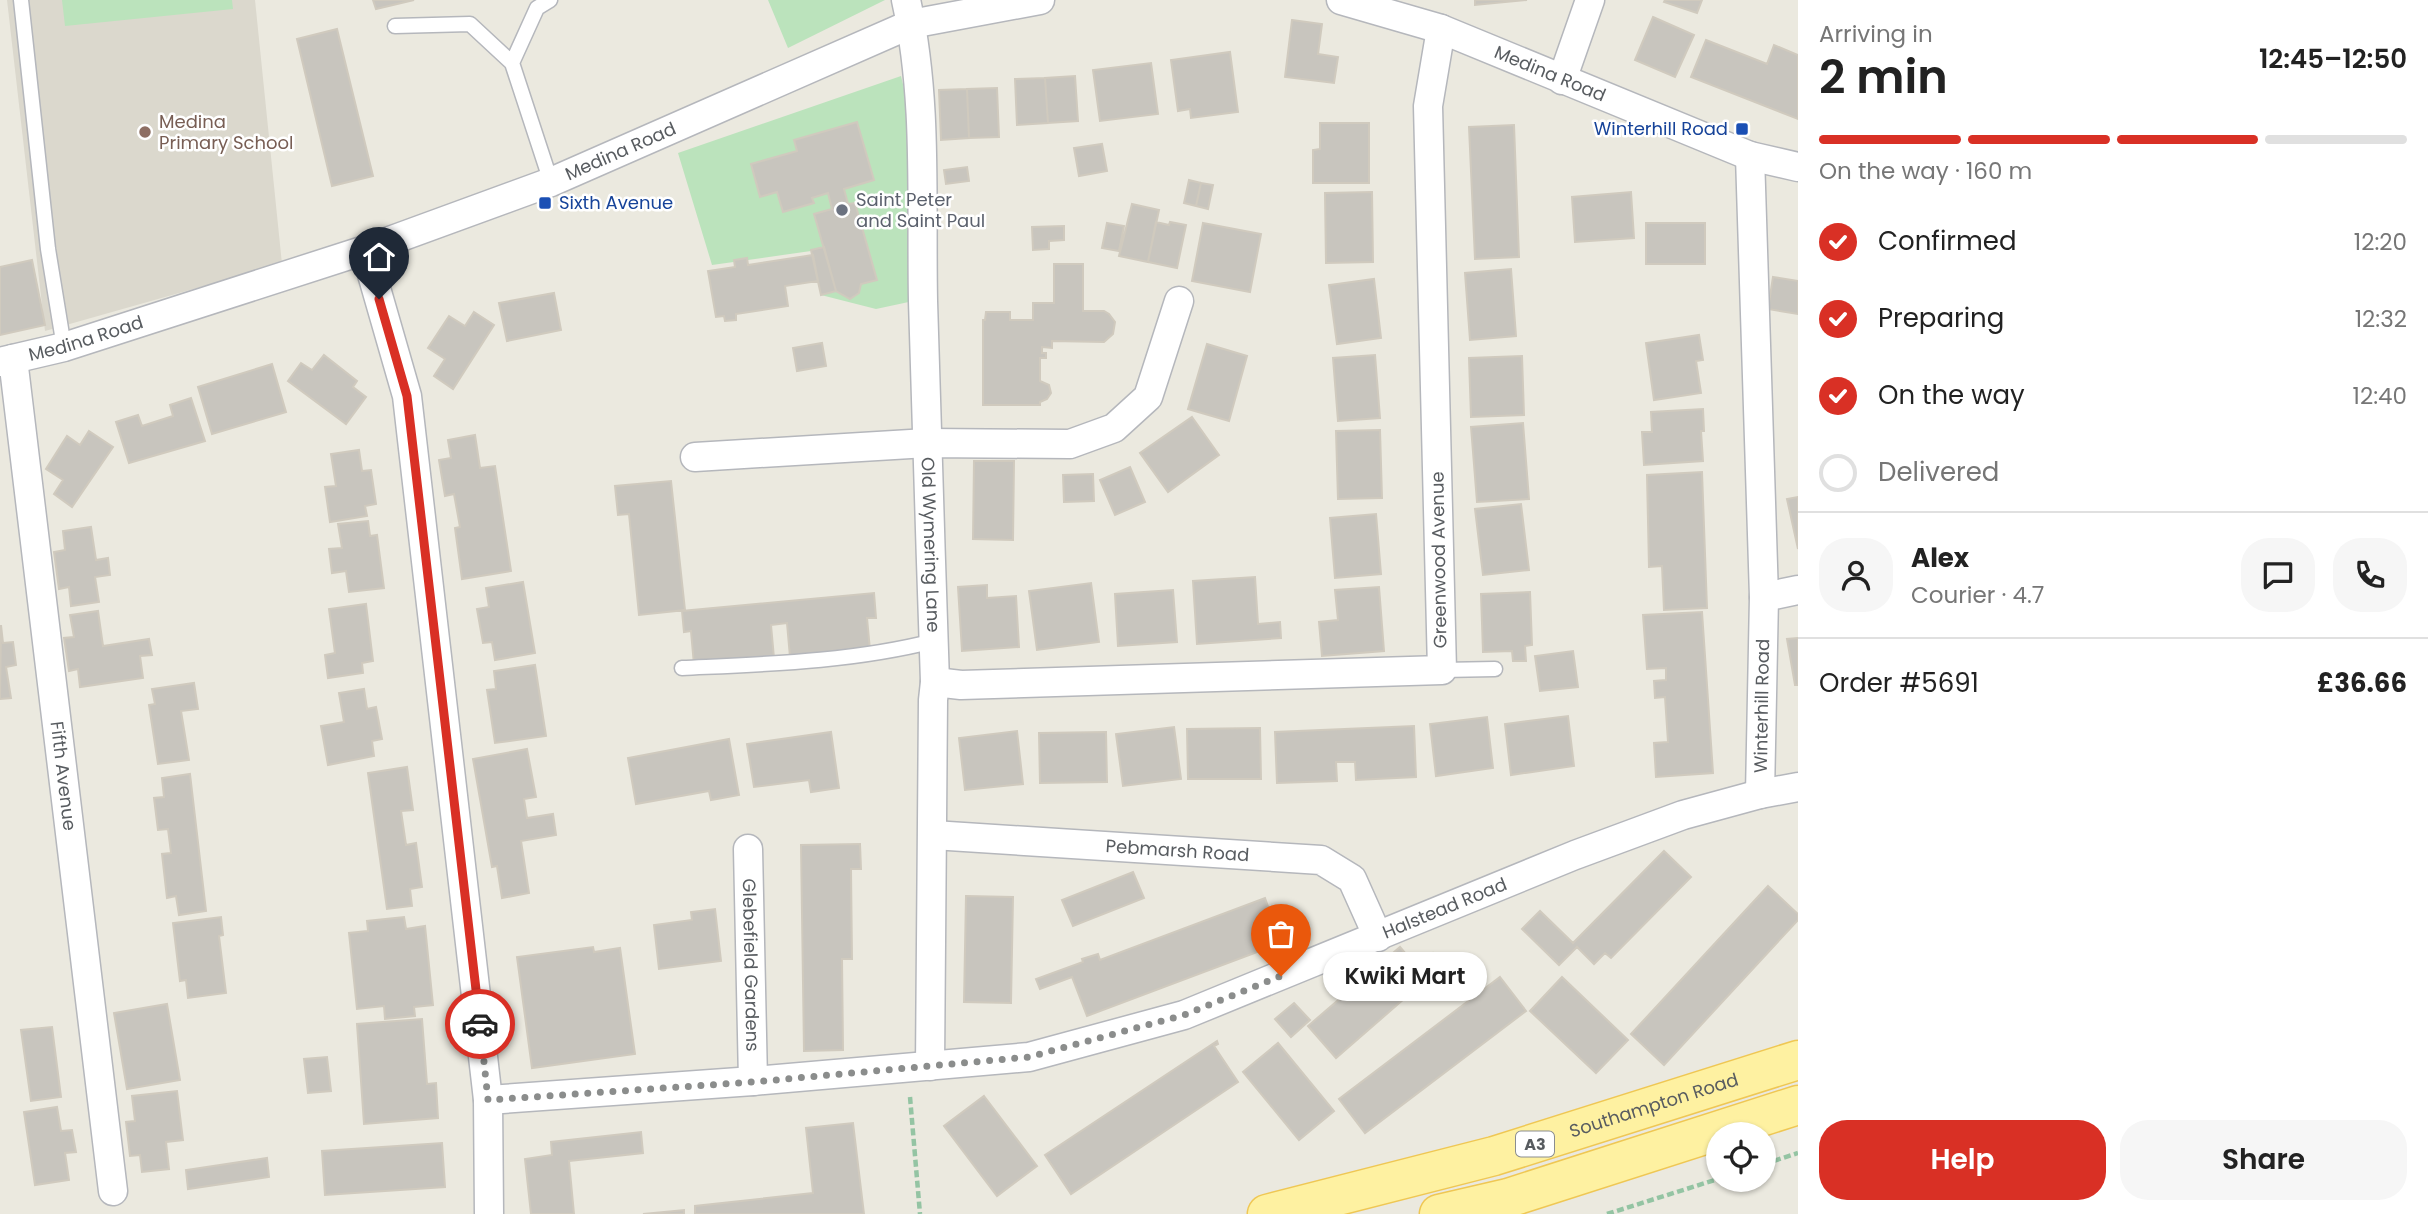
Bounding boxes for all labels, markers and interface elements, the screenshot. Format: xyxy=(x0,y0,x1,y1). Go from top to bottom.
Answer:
text: Arriving in xyxy=(1819,18,1933,50)
street label: Medina Road xyxy=(1491,39,1610,107)
text: 12:45–12:50 xyxy=(2259,41,2407,77)
text: 2 min xyxy=(1819,45,1948,109)
place label: Medina Primary School xyxy=(159,109,293,155)
street label: Medina Road xyxy=(561,116,680,186)
place label: Winterhill Road xyxy=(1594,116,1728,141)
marker: Winterhill Road xyxy=(1734,121,1750,137)
marker: Medina Primary School xyxy=(137,124,153,140)
text: On the way · 160 m xyxy=(1819,155,2032,187)
place label: Saint Peter and Saint Paul xyxy=(856,187,985,233)
place label: Sixth Avenue xyxy=(559,190,673,215)
marker: Sixth Avenue xyxy=(537,195,553,211)
marker: Saint Peter and Saint Paul xyxy=(834,202,850,218)
icon: check xyxy=(1819,223,1857,261)
text: Confirmed xyxy=(1878,223,2016,259)
text: 12:20 xyxy=(2354,226,2407,258)
pin xyxy=(349,227,409,299)
icon: home xyxy=(360,238,398,276)
icon: check xyxy=(1819,300,1857,338)
text: Preparing xyxy=(1878,300,2004,336)
text: 12:32 xyxy=(2355,303,2407,335)
street label: Medina Road xyxy=(26,309,146,367)
icon: check xyxy=(1819,377,1857,415)
text: On the way xyxy=(1878,377,2025,413)
text: 12:40 xyxy=(2353,380,2407,412)
text: Delivered xyxy=(1878,454,1999,490)
street label: Old Wymering Lane xyxy=(915,457,946,633)
street label: Greenwood Avenue xyxy=(1424,471,1453,649)
button: person xyxy=(1819,538,1893,612)
button: chat xyxy=(2241,538,2315,612)
button: phone xyxy=(2333,538,2407,612)
text: Alex xyxy=(1911,540,1969,576)
text: Courier · 4.7 xyxy=(1911,579,2044,611)
street label: Winterhill Road xyxy=(1748,639,1775,773)
text: Order #5691 xyxy=(1819,665,1979,701)
text: £36.66 xyxy=(2317,665,2407,701)
street label: Fifth Avenue xyxy=(45,720,83,832)
street label: Pebmarsh Road xyxy=(1105,833,1250,867)
street label: Halstead Road xyxy=(1379,871,1510,944)
street label: Glebefield Gardens xyxy=(737,878,765,1052)
pin xyxy=(1251,904,1311,976)
icon: bag xyxy=(1262,915,1300,953)
callout: Kwiki Mart xyxy=(1323,951,1488,1000)
text: Kwiki Mart xyxy=(1345,960,1465,992)
courier xyxy=(445,989,515,1059)
icon: car xyxy=(461,1005,499,1043)
street label: Southampton Road xyxy=(1566,1067,1741,1143)
button: Help xyxy=(1819,1120,2106,1200)
button: Share xyxy=(2120,1120,2407,1200)
map controls xyxy=(1706,1122,1776,1192)
button: locate xyxy=(1706,1122,1776,1192)
road number: A3 xyxy=(1516,1132,1554,1156)

